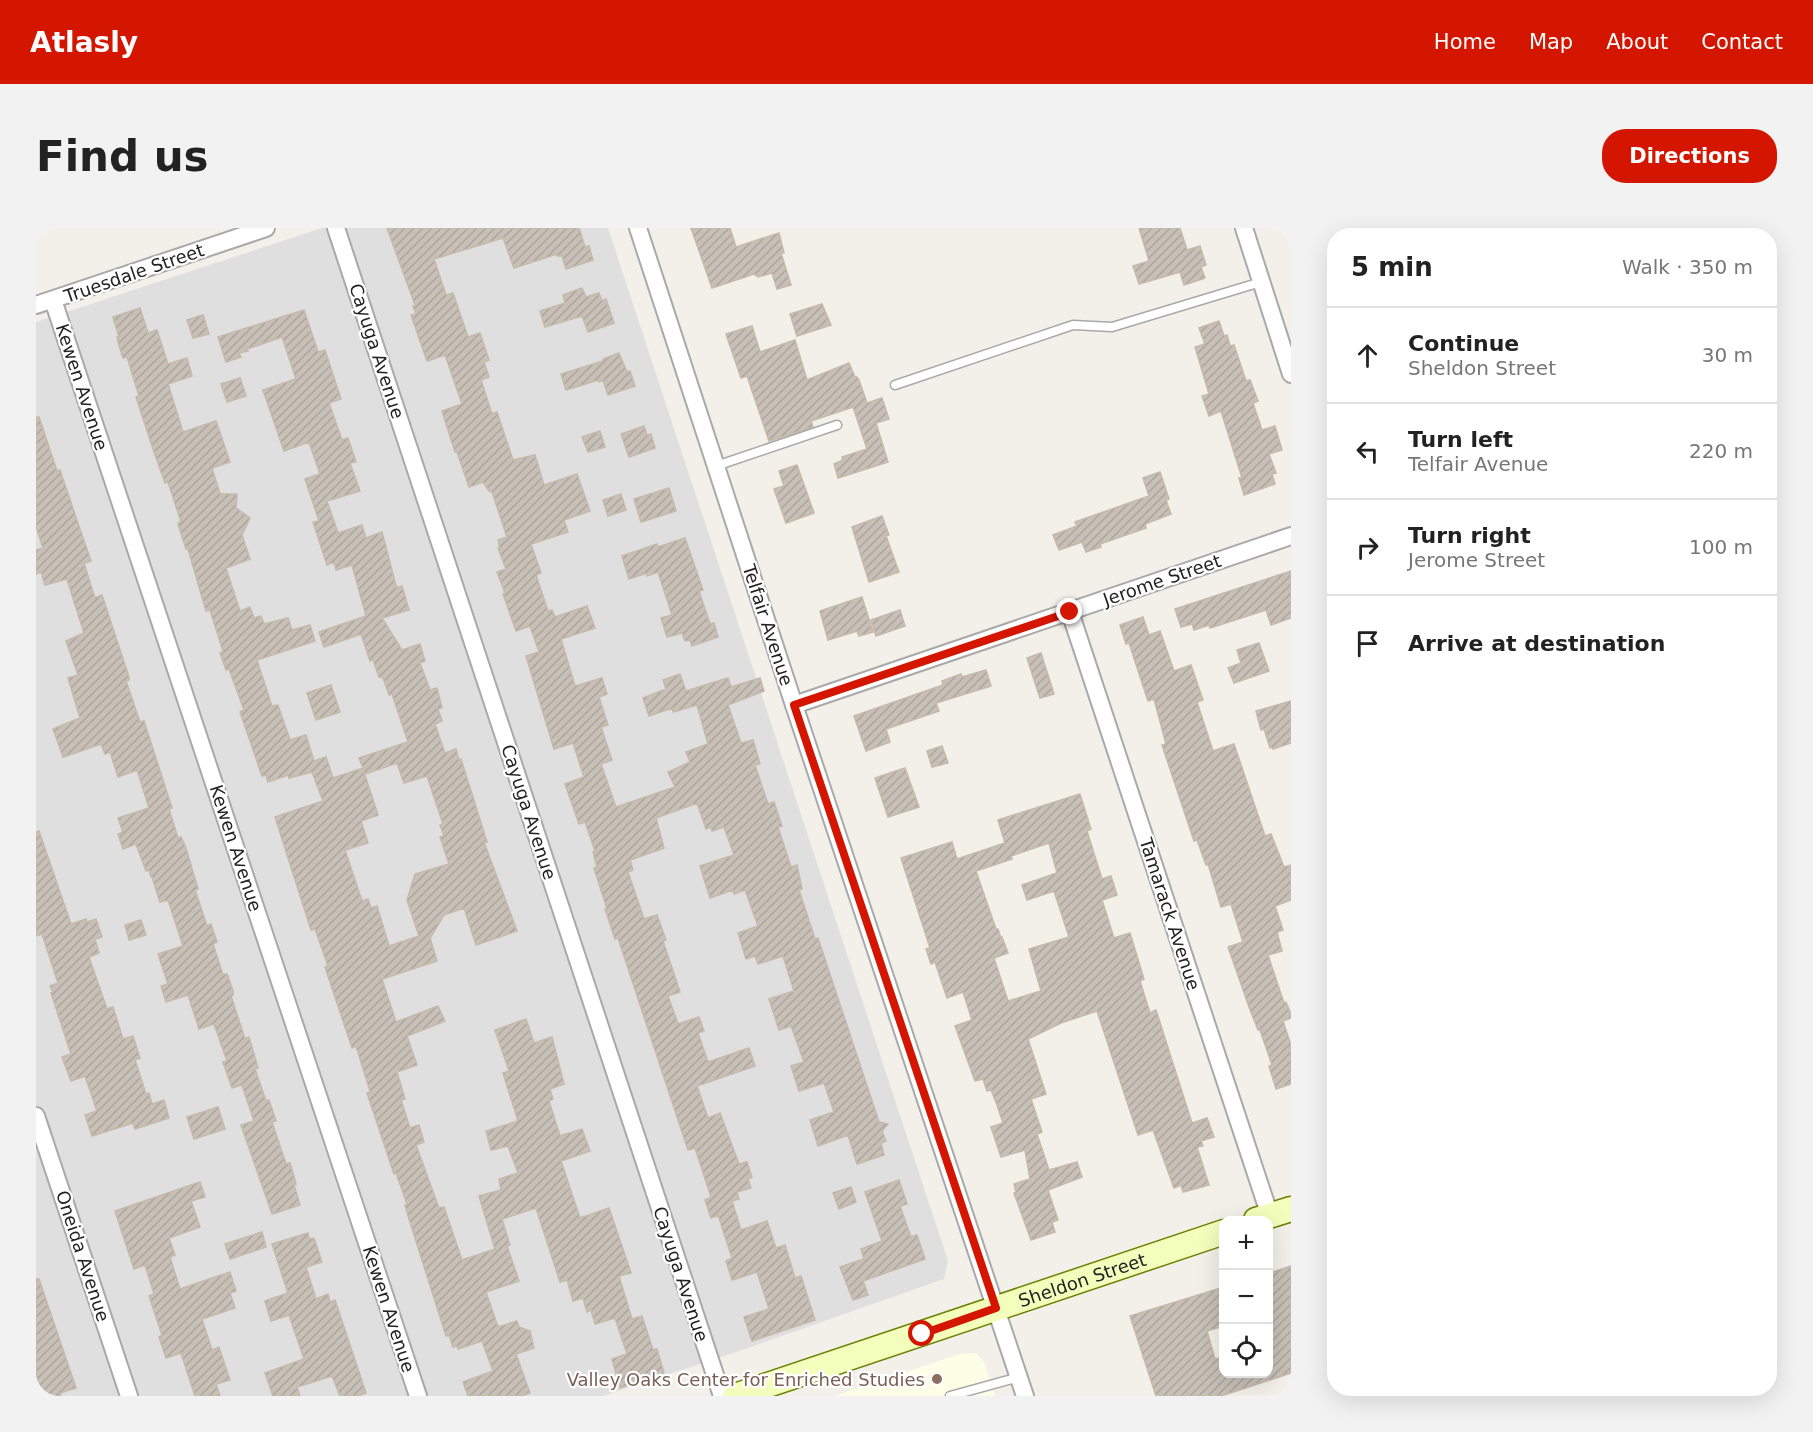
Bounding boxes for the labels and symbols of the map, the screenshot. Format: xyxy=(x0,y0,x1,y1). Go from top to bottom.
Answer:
street label: Truesdale Street xyxy=(60,239,207,307)
street label: Cayuga Avenue xyxy=(345,281,409,421)
street label: Kewen Avenue xyxy=(52,321,112,453)
street label: Jerome Street xyxy=(1099,550,1224,610)
street label: Telfair Avenue xyxy=(738,561,798,688)
route end xyxy=(1056,598,1082,624)
street label: Cayuga Avenue xyxy=(497,742,561,882)
street label: Kewen Avenue xyxy=(206,782,266,914)
street label: Tamarack Avenue xyxy=(1135,834,1205,993)
street label: Oneida Avenue xyxy=(52,1188,114,1324)
street label: Cayuga Avenue xyxy=(649,1204,713,1344)
street label: Kewen Avenue xyxy=(359,1243,419,1375)
street label: Sheldon Street xyxy=(1015,1248,1149,1311)
route start xyxy=(908,1320,934,1346)
place label: Valley Oaks Center for Enriched Studies xyxy=(567,1369,925,1390)
marker: Valley Oaks Center for Enriched Studies xyxy=(930,1372,944,1386)

